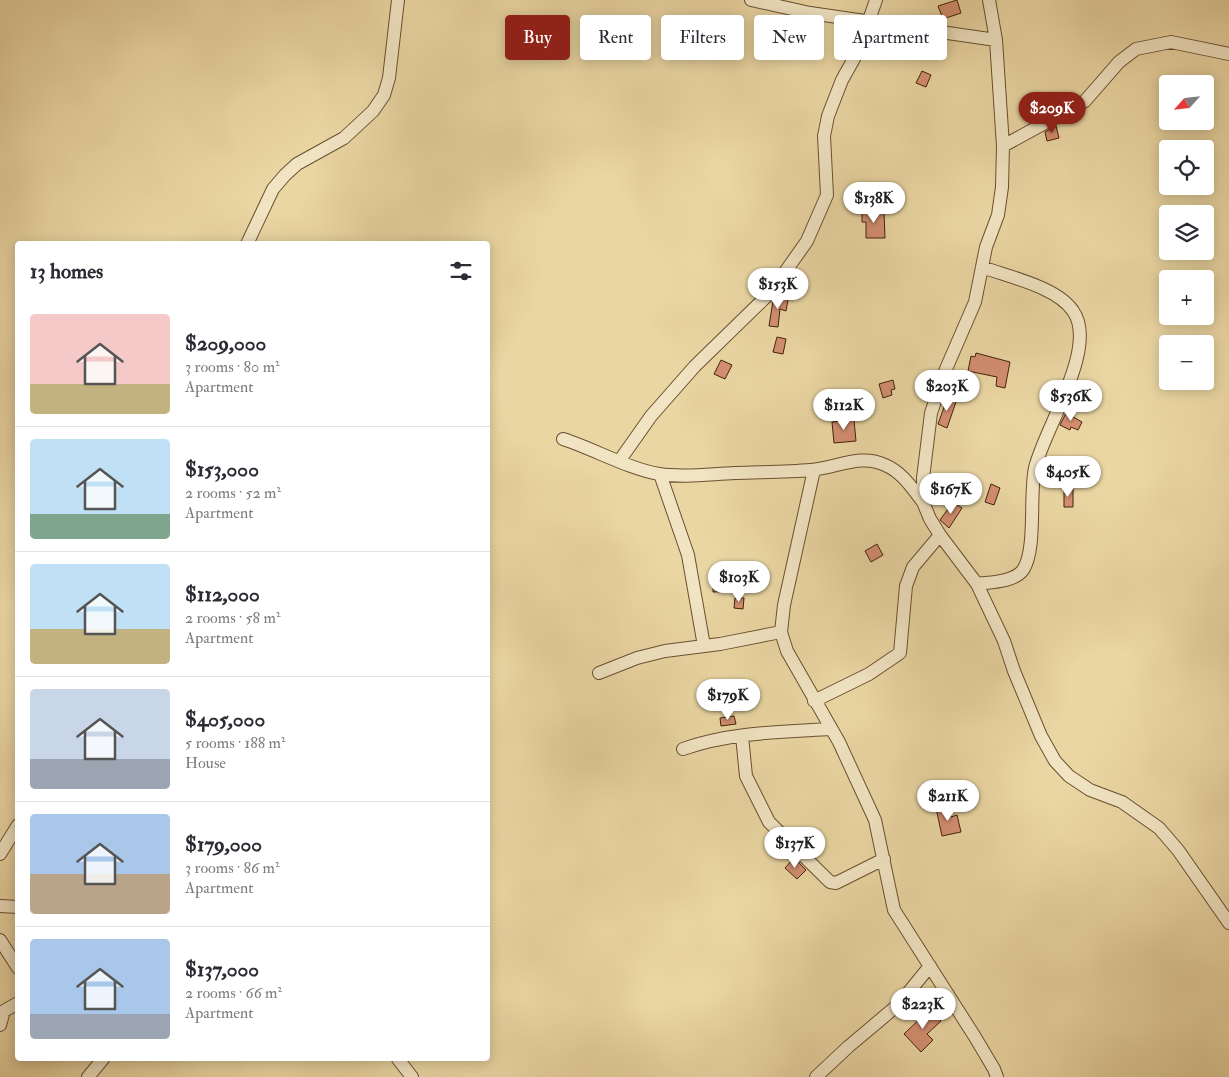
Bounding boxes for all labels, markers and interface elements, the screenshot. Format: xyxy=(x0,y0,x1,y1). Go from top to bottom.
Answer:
chip: Buy xyxy=(505,15,570,60)
chip: Rent xyxy=(580,15,651,60)
chip: Filters xyxy=(661,15,744,60)
chip: New xyxy=(754,15,824,60)
chip: Apartment xyxy=(834,15,947,60)
north arrow xyxy=(1159,75,1214,130)
map controls xyxy=(1159,75,1214,390)
pin: $209K xyxy=(1017,92,1087,134)
text: $209K xyxy=(1030,98,1074,118)
button: locate xyxy=(1159,140,1214,195)
pin: $138K xyxy=(839,182,909,224)
text: $138K xyxy=(854,188,894,208)
button: layers xyxy=(1159,205,1214,260)
icon: filters xyxy=(447,257,475,285)
text: 13 homes xyxy=(30,258,103,285)
pin: $153K xyxy=(743,268,813,310)
button: + xyxy=(1159,270,1214,325)
text: $153K xyxy=(758,274,798,294)
text: $209,000 xyxy=(185,330,266,357)
icon: home xyxy=(70,334,130,394)
button: − xyxy=(1159,335,1214,390)
text: 3 rooms · 80 m² xyxy=(185,357,280,377)
pin: $203K xyxy=(912,370,982,412)
text: $203K xyxy=(926,376,968,396)
text: Apartment xyxy=(185,377,253,397)
pin: $536K xyxy=(1036,380,1106,422)
text: $536K xyxy=(1050,386,1092,406)
pin: $112K xyxy=(809,388,879,431)
text: $112K xyxy=(824,395,864,415)
text: $153,000 xyxy=(185,456,259,483)
pin: $405K xyxy=(1033,456,1103,498)
icon: home xyxy=(70,459,130,519)
text: $405K xyxy=(1046,462,1090,482)
pin: $167K xyxy=(916,472,986,515)
text: $167K xyxy=(930,479,972,499)
text: 2 rooms · 52 m² xyxy=(185,483,281,503)
text: Apartment xyxy=(185,503,253,523)
pin: $103K xyxy=(704,560,774,603)
text: $103K xyxy=(719,567,759,587)
text: $112,000 xyxy=(185,581,260,608)
icon: home xyxy=(70,584,130,644)
text: 2 rooms · 58 m² xyxy=(185,608,280,628)
text: Apartment xyxy=(185,628,253,648)
pin: $179K xyxy=(693,678,763,721)
text: $179K xyxy=(707,685,749,705)
text: $405,000 xyxy=(185,706,265,733)
icon: home xyxy=(70,709,130,769)
text: 5 rooms · 188 m² xyxy=(185,733,286,753)
text: House xyxy=(185,753,226,773)
pin: $211K xyxy=(913,780,983,822)
text: $211K xyxy=(928,786,968,806)
pin: $137K xyxy=(760,826,830,869)
text: $179,000 xyxy=(185,831,262,858)
text: $137K xyxy=(775,833,815,853)
icon: home xyxy=(70,834,130,894)
text: 3 rooms · 86 m² xyxy=(185,858,279,878)
text: Apartment xyxy=(185,878,253,898)
text: $137,000 xyxy=(185,956,259,983)
icon: home xyxy=(70,959,130,1019)
text: 2 rooms · 66 m² xyxy=(185,983,282,1003)
pin: $223K xyxy=(888,988,958,1030)
text: $223K xyxy=(902,994,944,1014)
text: Apartment xyxy=(185,1003,253,1023)

